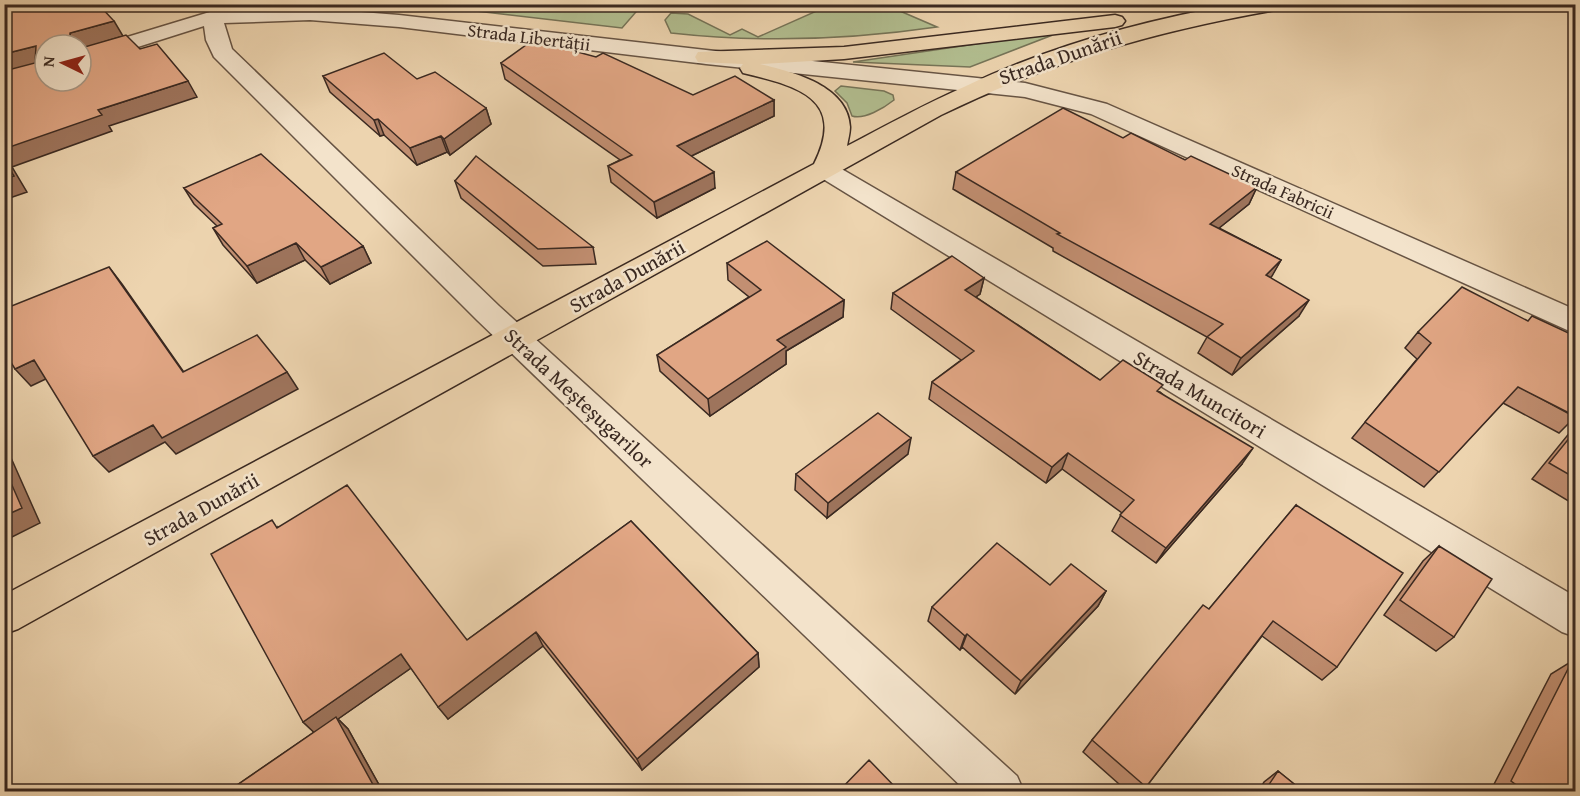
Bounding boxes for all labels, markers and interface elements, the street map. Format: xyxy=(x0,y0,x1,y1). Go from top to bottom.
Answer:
street label: Strada Libertății xyxy=(466,16,592,58)
street label: Strada Dunării xyxy=(994,21,1126,93)
north arrow xyxy=(33,33,93,93)
text: N xyxy=(36,55,61,68)
street label: Strada Fabricii xyxy=(1228,156,1338,226)
street label: Strada Dunării xyxy=(563,231,691,321)
street label: Strada Meșteșugarilor xyxy=(497,320,661,476)
street label: Strada Muncitori xyxy=(1128,342,1272,446)
street label: Strada Dunării xyxy=(137,464,265,554)

